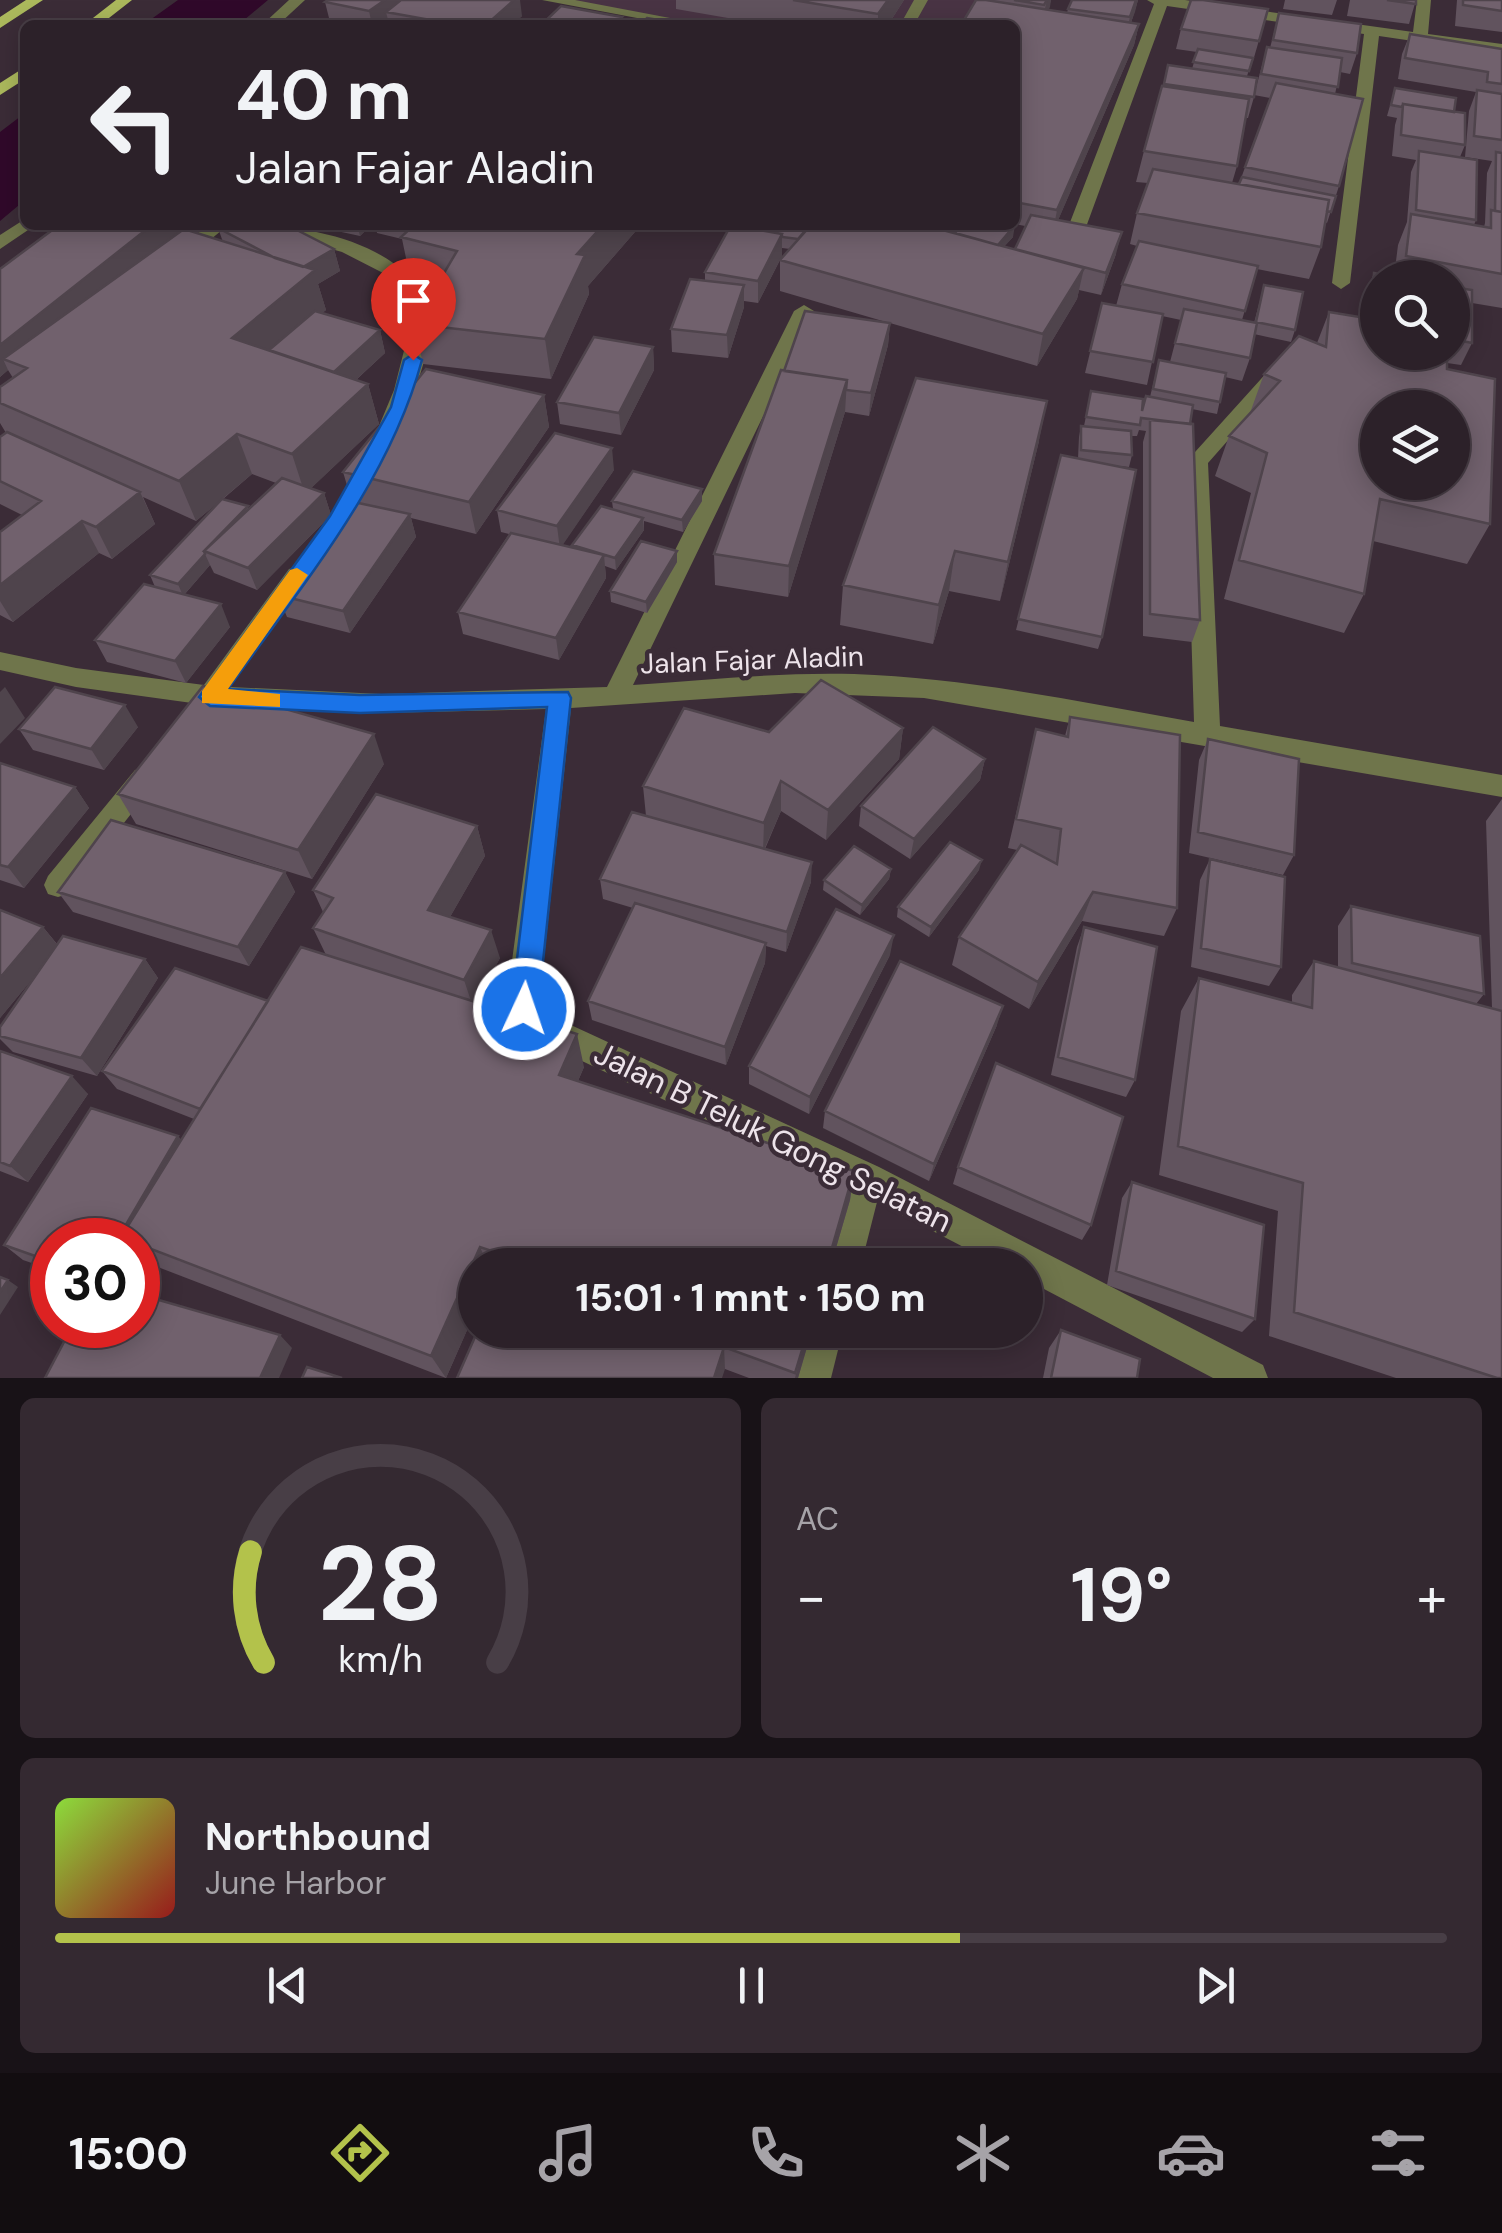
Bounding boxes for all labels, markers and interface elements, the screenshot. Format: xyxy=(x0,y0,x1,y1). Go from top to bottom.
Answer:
text: 40 m xyxy=(235,50,412,141)
icon: left xyxy=(70,60,200,190)
text: Jalan Fajar Aladin xyxy=(235,138,595,197)
pin xyxy=(371,258,456,361)
map controls xyxy=(1360,260,1470,500)
button: search xyxy=(1360,260,1470,370)
icon: arrive xyxy=(386,273,441,328)
button: layers xyxy=(1360,390,1470,500)
street label: Jalan Fajar Aladin xyxy=(640,638,864,682)
position arrow xyxy=(472,957,576,1061)
street label: Jalan B Teluk Gong Selatan xyxy=(587,1032,959,1242)
speed limit sign: 30 xyxy=(30,1218,160,1348)
text: 15:01 · 1 mnt · 150 m xyxy=(576,1273,925,1323)
text: AC xyxy=(796,1498,839,1540)
text: 28 xyxy=(318,1517,443,1652)
text: 19° xyxy=(1070,1547,1173,1644)
text: − xyxy=(796,1561,826,1633)
text: + xyxy=(1417,1561,1447,1633)
text: km/h xyxy=(338,1637,423,1683)
text: Northbound xyxy=(205,1812,431,1862)
text: June Harbor xyxy=(205,1862,386,1904)
icon: previous xyxy=(260,1958,315,2013)
icon: pause xyxy=(724,1958,779,2013)
icon: next xyxy=(1188,1958,1243,2013)
icon: directions xyxy=(325,2118,395,2188)
icon: music xyxy=(533,2118,603,2188)
icon: phone xyxy=(741,2118,811,2188)
icon: climate xyxy=(948,2118,1018,2188)
icon: car xyxy=(1156,2118,1226,2188)
icon: filters xyxy=(1363,2118,1433,2188)
text: 15:00 xyxy=(69,2124,188,2183)

